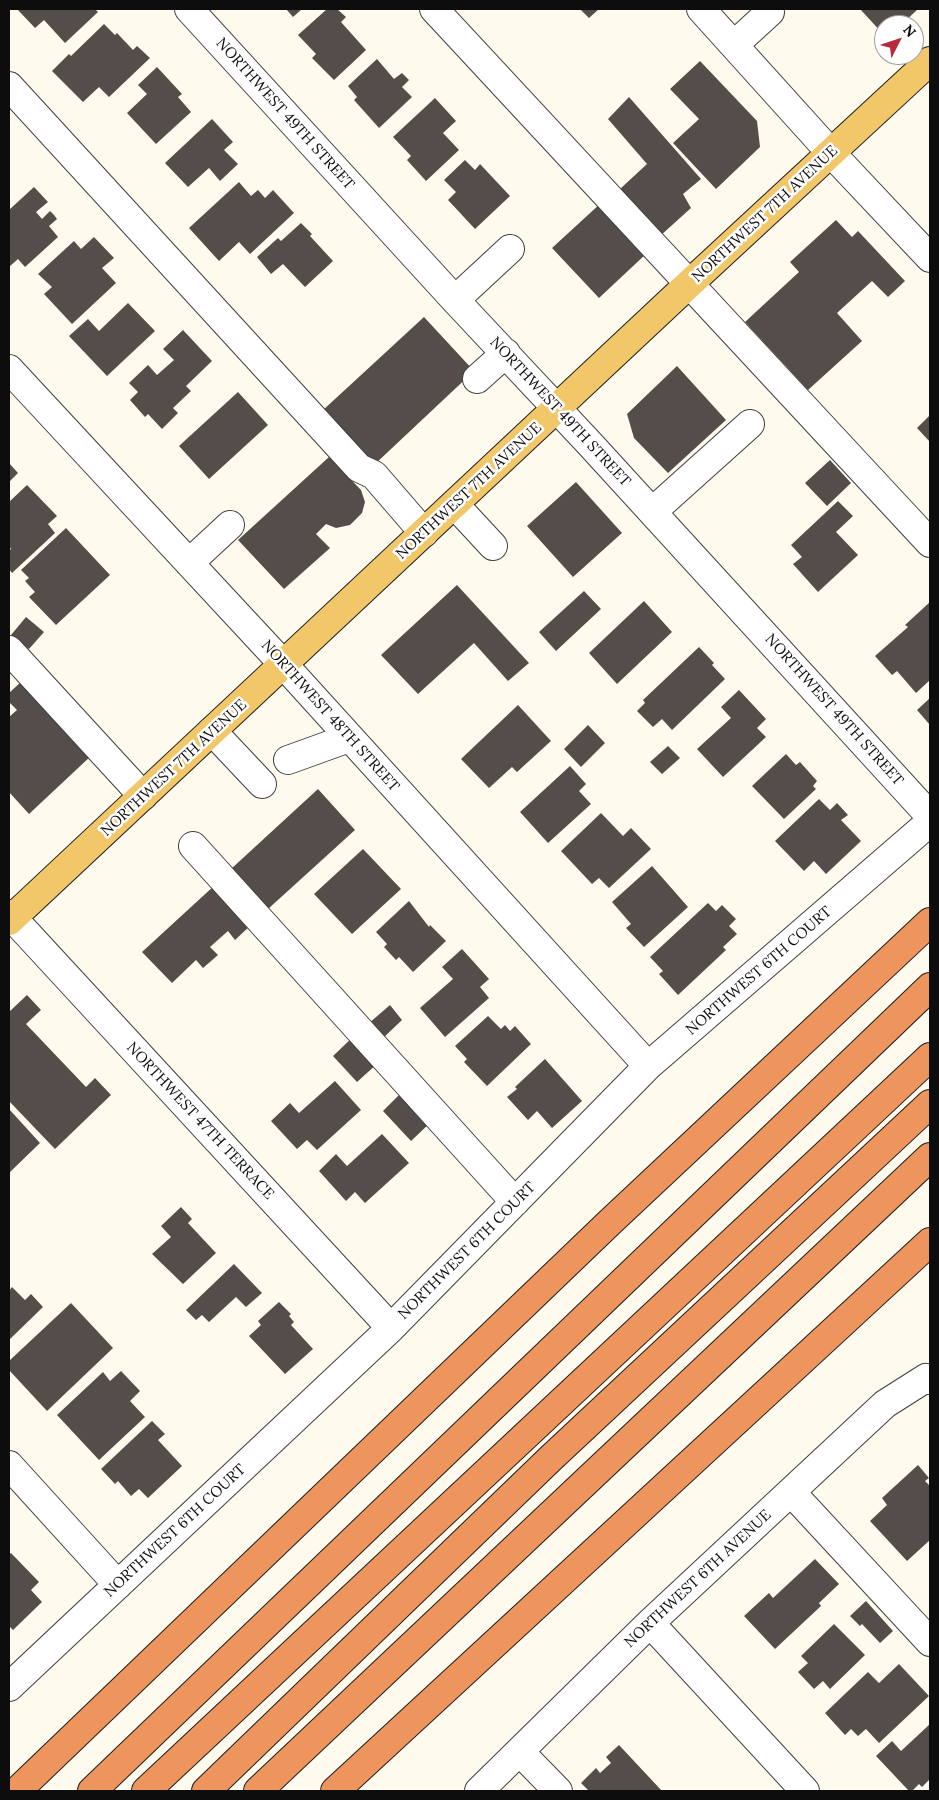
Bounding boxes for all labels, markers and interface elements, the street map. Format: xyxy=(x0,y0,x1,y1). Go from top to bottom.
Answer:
north arrow xyxy=(874,15,924,65)
text: N xyxy=(899,21,920,41)
street label: NORTHWEST 49TH STREET xyxy=(212,34,358,194)
street label: NORTHWEST 7TH AVENUE xyxy=(689,142,841,286)
street label: NORTHWEST 49TH STREET xyxy=(486,333,634,491)
street label: NORTHWEST 7TH AVENUE xyxy=(393,419,545,563)
street label: NORTHWEST 49TH STREET xyxy=(761,630,907,790)
street label: NORTHWEST 48TH STREET xyxy=(257,637,403,795)
street label: NORTHWEST 7TH AVENUE xyxy=(98,696,250,840)
street label: NORTHWEST 6TH COURT xyxy=(683,903,835,1039)
street label: NORTHWEST 47TH TERRACE xyxy=(122,1039,278,1203)
street label: NORTHWEST 6TH COURT xyxy=(395,1179,539,1323)
street label: NORTHWEST 6TH COURT xyxy=(101,1461,249,1601)
street label: NORTHWEST 6TH AVENUE xyxy=(621,1506,775,1652)

